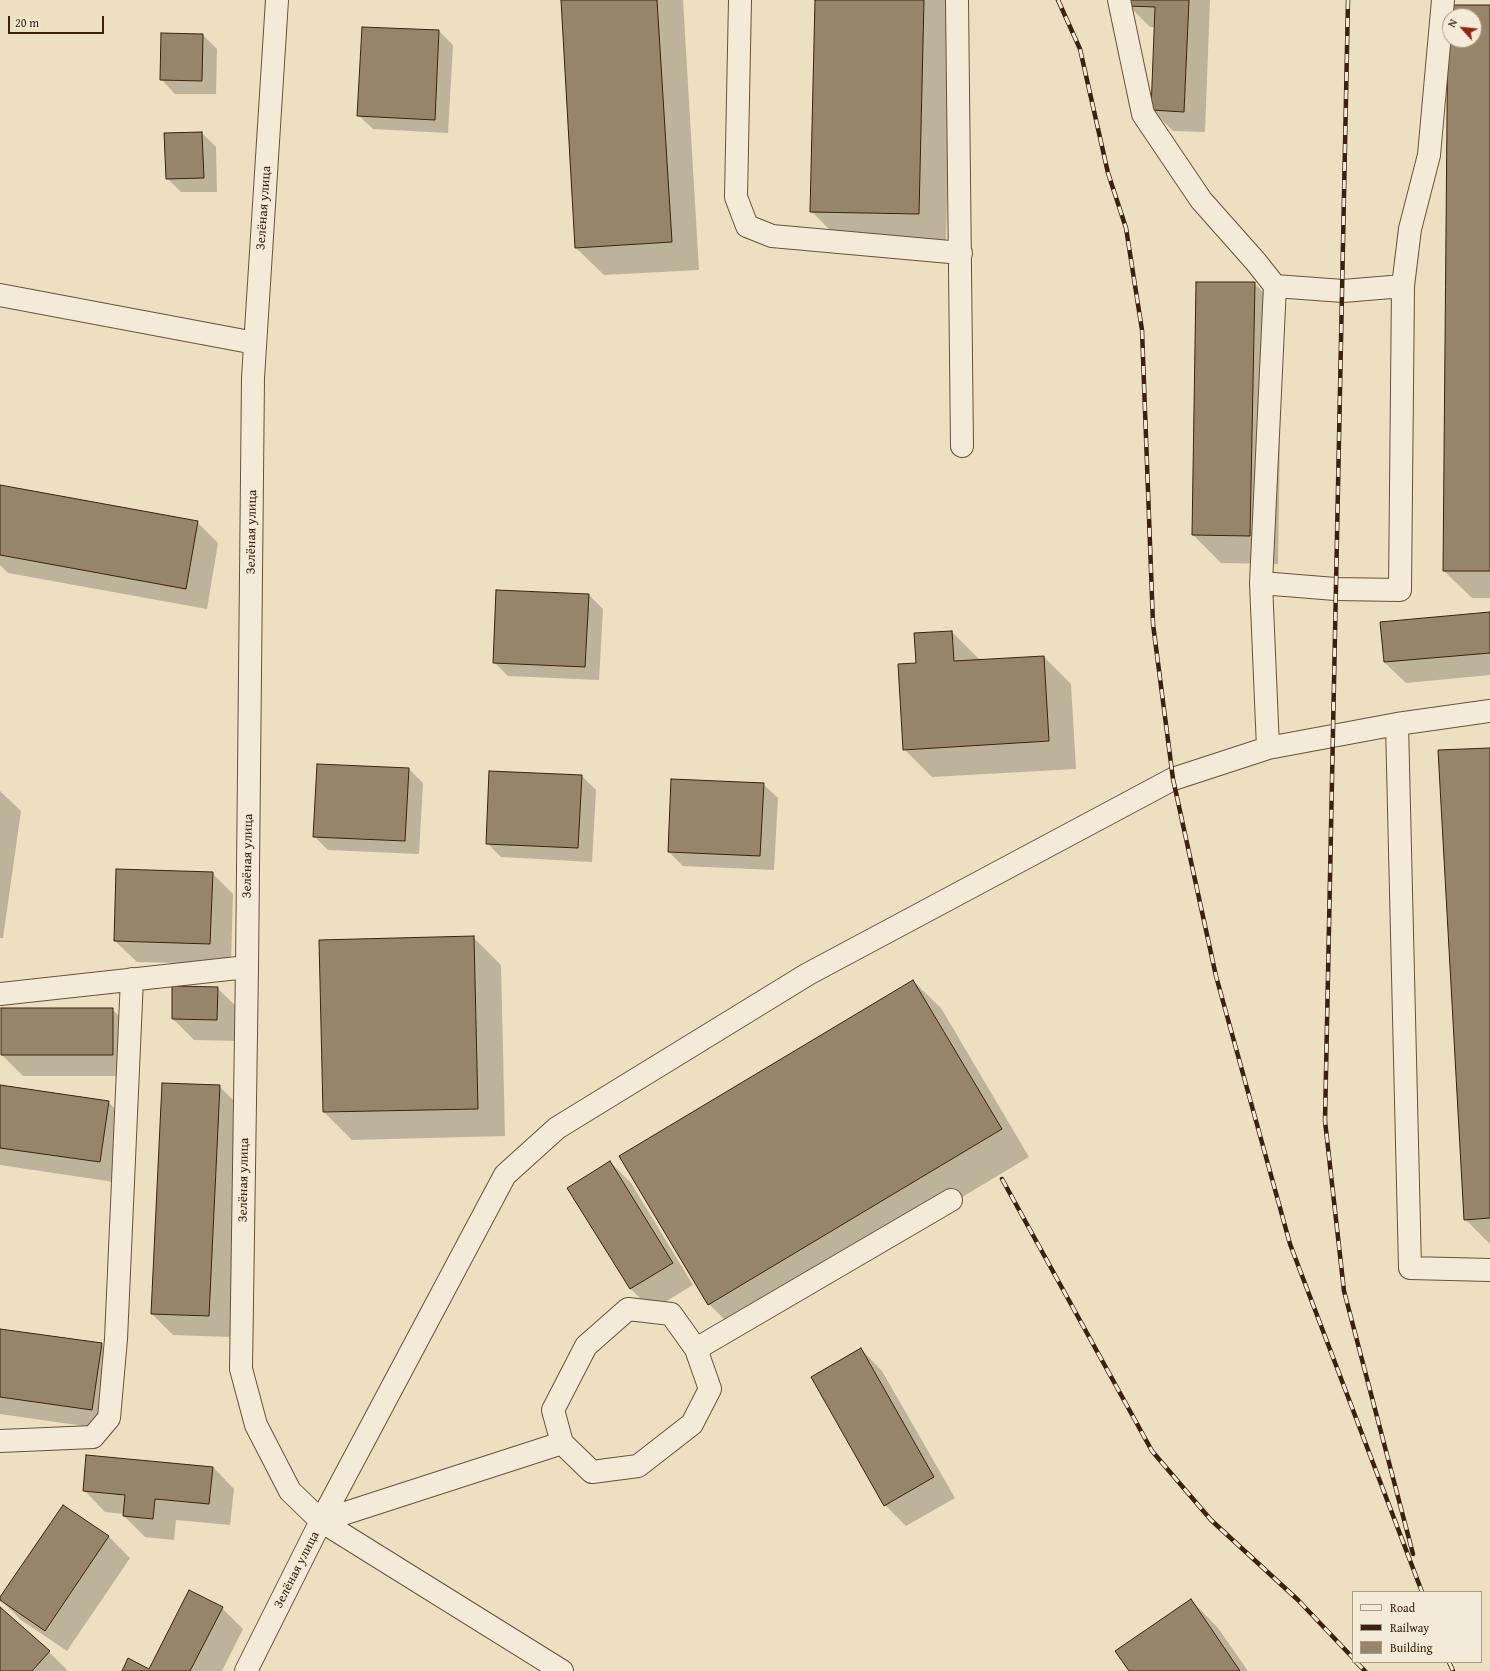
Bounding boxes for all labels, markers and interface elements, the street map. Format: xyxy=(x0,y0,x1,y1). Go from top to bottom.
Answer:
scale bar xyxy=(10,8,106,34)
north arrow xyxy=(1442,8,1482,48)
text: 20 m xyxy=(15,14,39,31)
text: N xyxy=(1443,16,1461,30)
street label: Зелёная улица xyxy=(253,165,275,251)
street label: Зелёная улица xyxy=(243,490,261,574)
street label: Зелёная улица xyxy=(239,814,257,898)
street label: Зелёная улица xyxy=(235,1138,253,1222)
street label: Зелёная улица xyxy=(271,1529,323,1611)
legend xyxy=(1352,1591,1482,1663)
text: Road xyxy=(1390,1599,1415,1616)
text: Railway xyxy=(1390,1619,1429,1636)
text: Building xyxy=(1390,1639,1433,1656)

